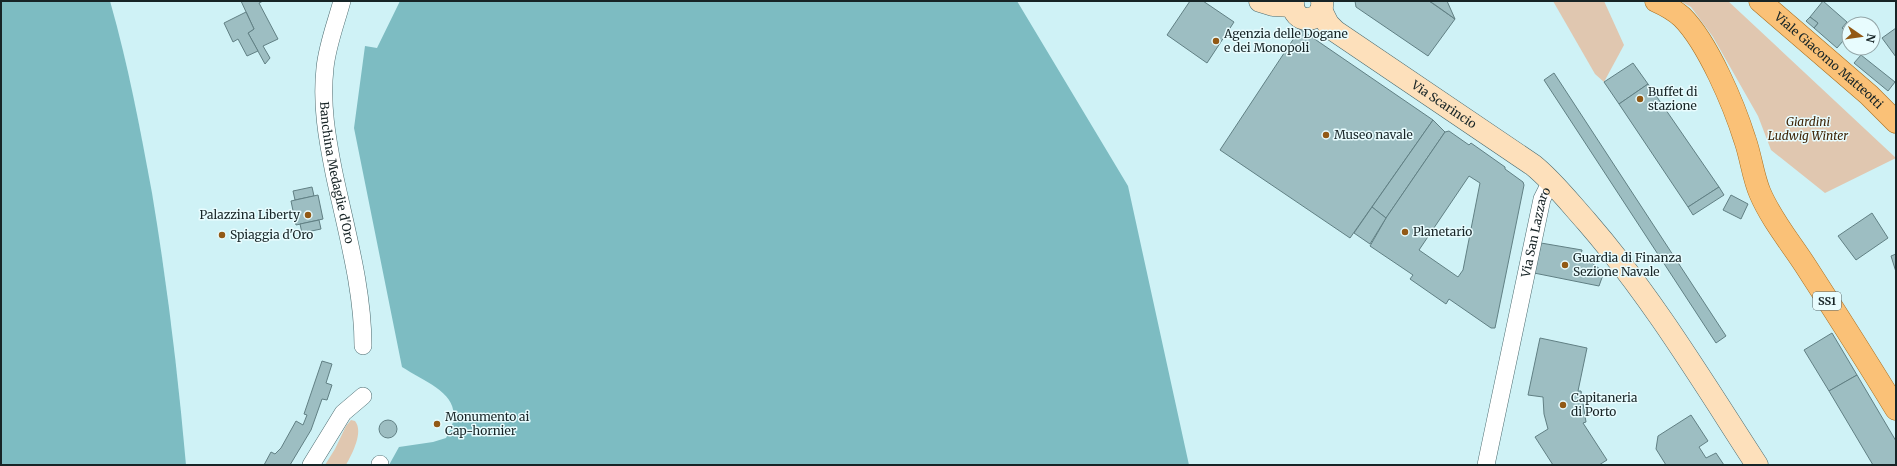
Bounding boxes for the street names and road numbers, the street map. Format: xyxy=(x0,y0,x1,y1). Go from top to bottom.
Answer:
street label: Viale Giacomo Matteotti xyxy=(1771,8,1887,112)
street label: Via Scarincio xyxy=(1408,76,1479,131)
street label: Banchina Medaglie d'Oro xyxy=(317,101,358,245)
street label: Via San Lazzaro xyxy=(1518,185,1554,279)
road number: SS1 xyxy=(1813,292,1841,310)

